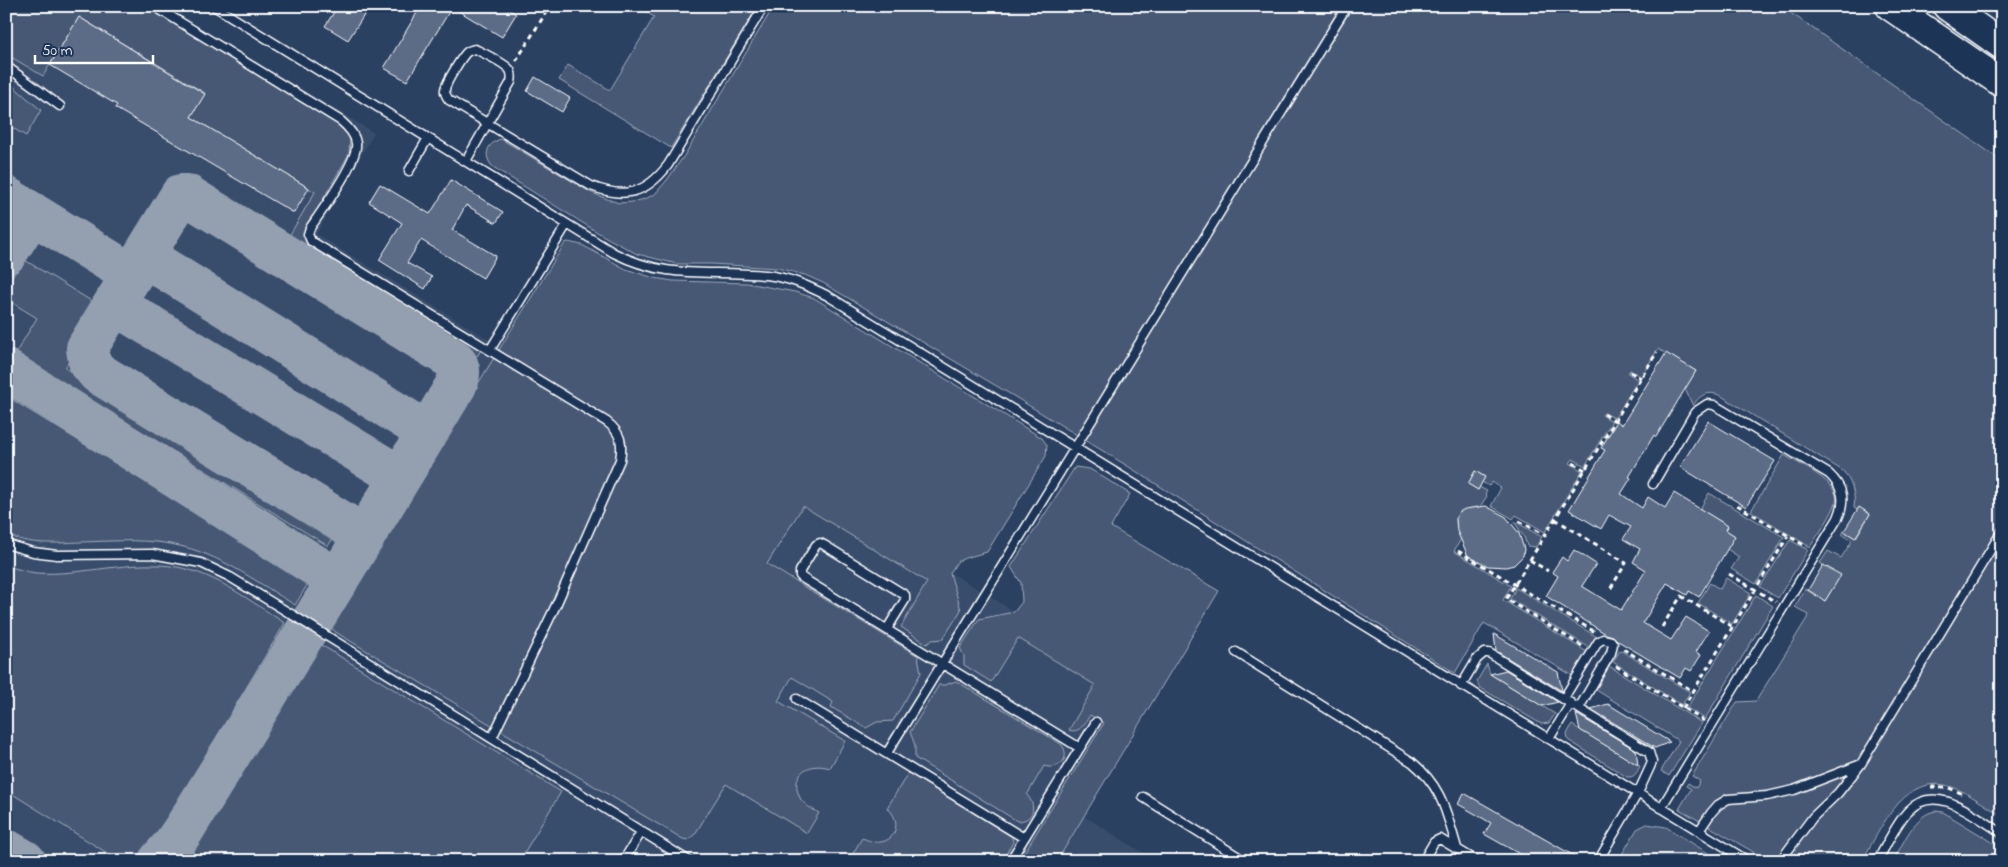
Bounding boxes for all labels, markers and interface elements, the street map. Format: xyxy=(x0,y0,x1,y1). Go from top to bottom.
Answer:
scale bar xyxy=(35,32,152,64)
text: 50 m xyxy=(42,40,73,62)

